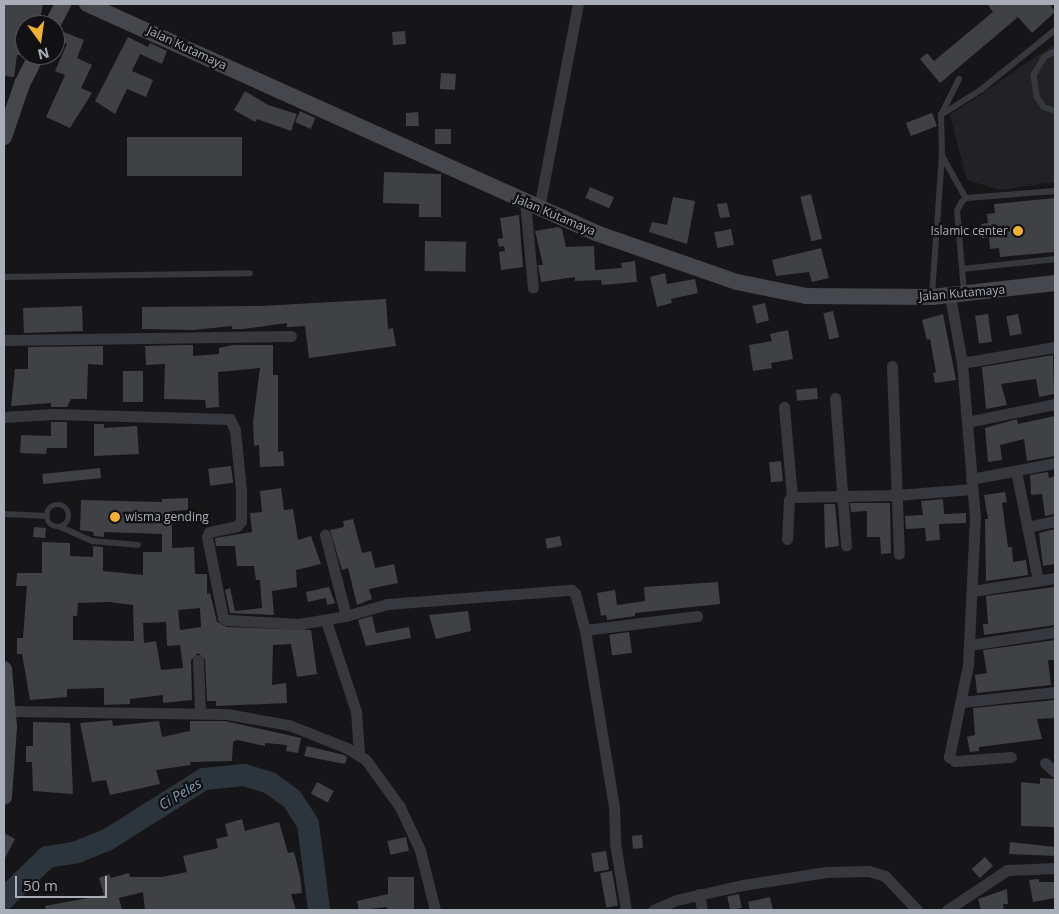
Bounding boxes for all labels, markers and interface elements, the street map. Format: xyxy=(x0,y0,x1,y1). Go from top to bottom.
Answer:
north arrow xyxy=(15,15,65,65)
street label: Jalan Kutamaya xyxy=(145,23,229,73)
text: N xyxy=(36,43,51,65)
street label: Jalan Kutamaya xyxy=(513,192,597,238)
place label: Islamic center xyxy=(930,224,1008,238)
marker: Islamic center xyxy=(1012,225,1024,237)
street label: Jalan Kutamaya xyxy=(918,282,1006,304)
place label: wisma gending xyxy=(125,510,209,524)
marker: wisma gending xyxy=(109,511,121,523)
water label: Ci Peles xyxy=(156,775,204,813)
scale bar xyxy=(18,866,110,898)
text: 50 m xyxy=(23,875,58,895)

